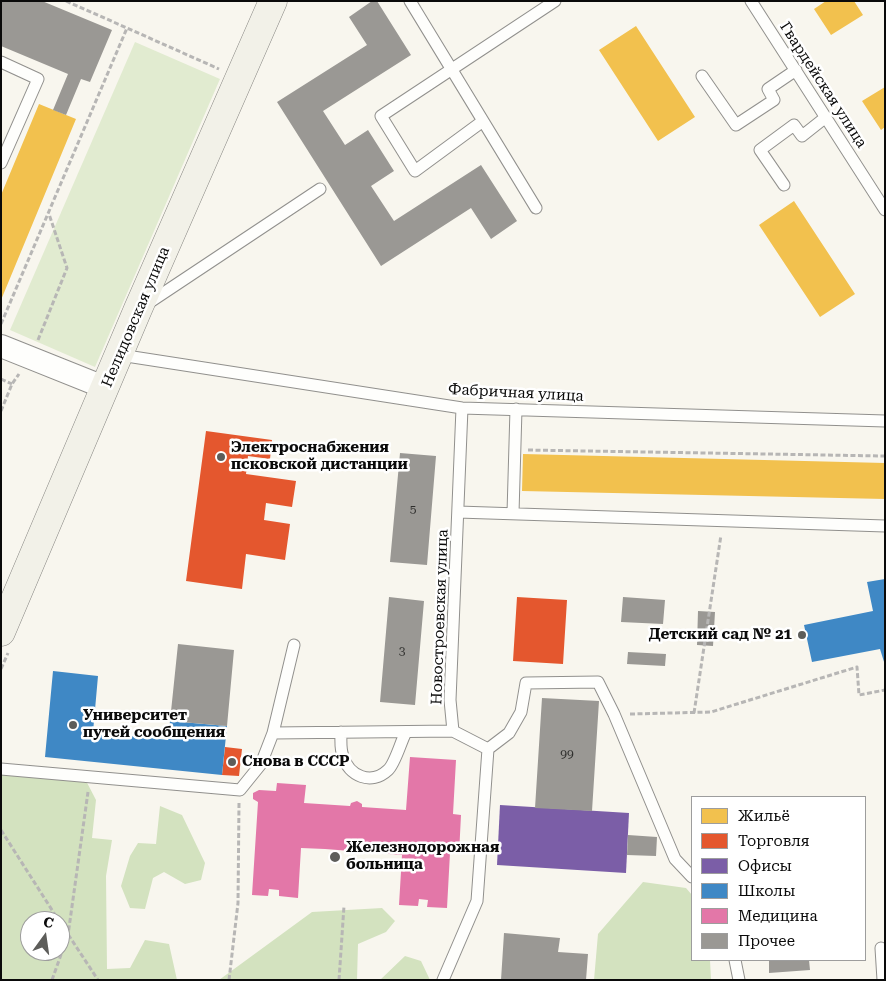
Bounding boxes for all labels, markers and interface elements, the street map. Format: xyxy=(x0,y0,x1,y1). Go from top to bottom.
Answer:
street label: Гвардейская улица xyxy=(776,19,870,151)
street label: Нелидовская улица xyxy=(98,244,174,390)
street label: Фабричная улица xyxy=(448,380,584,406)
place label: Электроснабжения псковской дистанции xyxy=(231,439,408,474)
marker: Электроснабжения псковской дистанции xyxy=(215,451,227,463)
house number: 5 xyxy=(410,502,416,516)
street label: Новостроевская улица xyxy=(428,529,452,705)
place label: Детский сад № 21 xyxy=(649,626,792,644)
marker: Детский сад № 21 xyxy=(796,629,808,641)
house number: 3 xyxy=(399,644,405,658)
place label: Университет путей сообщения xyxy=(83,707,225,742)
marker: Университет путей сообщения xyxy=(67,719,79,731)
house number: 99 xyxy=(560,747,574,761)
place label: Снова в СССР xyxy=(242,753,349,771)
marker: Снова в СССР xyxy=(226,756,238,768)
legend xyxy=(691,796,866,961)
text: Жильё xyxy=(738,807,790,825)
text: Торговля xyxy=(738,832,809,850)
place label: Железнодорожная больница xyxy=(346,839,499,874)
marker: Железнодорожная больница xyxy=(328,850,342,864)
text: Офисы xyxy=(738,857,792,875)
text: Школы xyxy=(738,882,795,900)
text: Медицина xyxy=(738,907,818,925)
north arrow xyxy=(20,911,70,961)
text: С xyxy=(42,913,55,931)
text: Прочее xyxy=(738,932,795,950)

